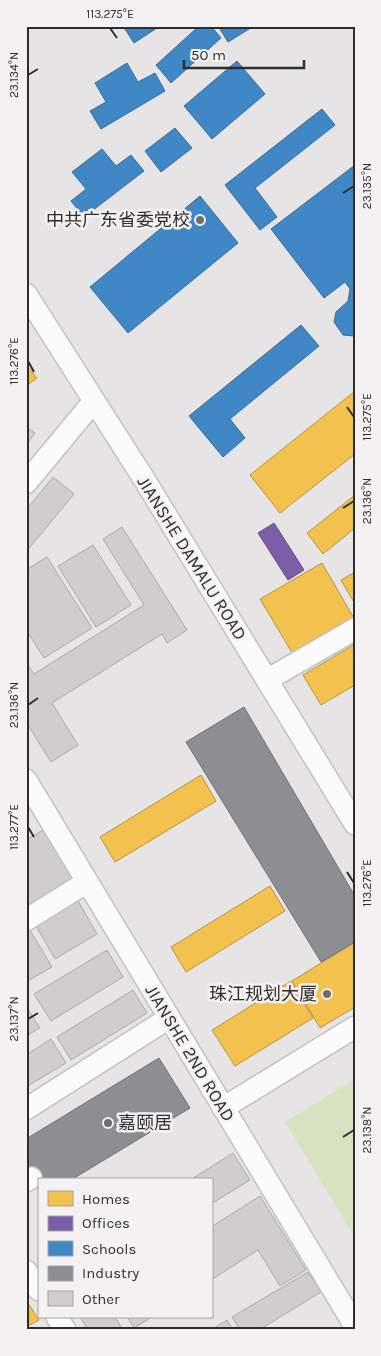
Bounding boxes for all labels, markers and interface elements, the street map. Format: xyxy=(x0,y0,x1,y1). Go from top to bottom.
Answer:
text: 113.275°E xyxy=(86,7,134,21)
scale bar xyxy=(184,38,304,70)
text: 50 m xyxy=(191,46,226,64)
text: 23.134°N xyxy=(7,52,21,98)
text: 23.135°N xyxy=(360,163,374,209)
place label: 中共广东省委党校 xyxy=(46,209,190,231)
marker: 中共广东省委党校 xyxy=(194,214,206,226)
text: 113.276°E xyxy=(7,337,21,385)
text: 113.275°E xyxy=(360,393,374,441)
street label: JIANSHE DAMALU ROAD xyxy=(132,472,252,644)
text: 23.136°N xyxy=(360,478,374,524)
text: 23.136°N xyxy=(7,682,21,728)
text: 113.277°E xyxy=(7,804,21,850)
text: 113.276°E xyxy=(360,859,374,907)
street label: JIANSHE 2ND ROAD xyxy=(140,980,240,1126)
place label: 珠江规划大厦 xyxy=(209,983,317,1005)
marker: 珠江规划大厦 xyxy=(321,988,333,1000)
text: 23.137°N xyxy=(7,996,21,1042)
text: 23.138°N xyxy=(360,1107,374,1153)
place label: 嘉颐居 xyxy=(118,1112,172,1134)
marker: 嘉颐居 xyxy=(102,1117,114,1129)
legend xyxy=(38,1178,212,1318)
text: Homes xyxy=(82,1190,130,1208)
text: Offices xyxy=(82,1214,130,1232)
text: Schools xyxy=(82,1240,136,1258)
text: Industry xyxy=(82,1264,139,1282)
text: Other xyxy=(82,1290,120,1308)

